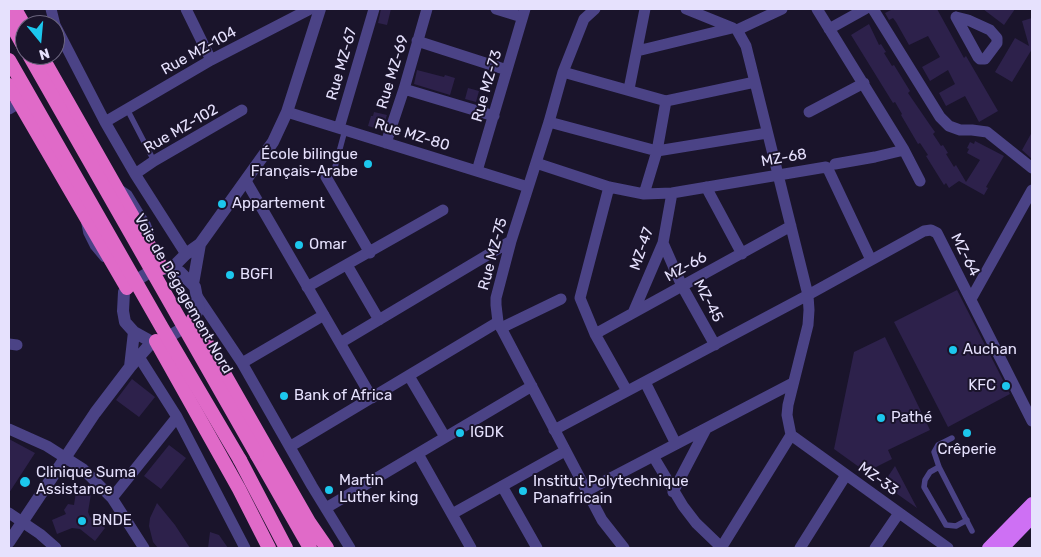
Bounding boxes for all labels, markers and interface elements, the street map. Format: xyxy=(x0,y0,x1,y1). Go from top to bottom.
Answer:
north arrow xyxy=(15,15,65,65)
street label: Rue MZ-104 xyxy=(158,23,240,79)
street label: Rue MZ-67 xyxy=(323,26,361,102)
street label: Rue MZ-69 xyxy=(373,33,413,111)
text: N xyxy=(37,44,52,63)
street label: Rue MZ-73 xyxy=(468,48,506,124)
street label: Rue MZ-102 xyxy=(141,101,221,157)
street label: Rue MZ-80 xyxy=(372,115,452,155)
street label: MZ-68 xyxy=(760,145,808,171)
place label: École bilingue Français-Arabe xyxy=(251,146,358,181)
marker: École bilingue Français-Arabe xyxy=(362,158,374,170)
place label: Appartement xyxy=(232,195,325,213)
marker: Appartement xyxy=(216,198,228,210)
street label: Voie de Dégagement Nord xyxy=(130,211,236,377)
street label: Rue MZ-75 xyxy=(475,216,511,292)
street label: MZ-47 xyxy=(626,225,658,273)
street label: MZ-64 xyxy=(947,231,983,279)
place label: Omar xyxy=(309,236,346,254)
marker: Omar xyxy=(293,239,305,251)
street label: MZ-66 xyxy=(662,248,710,286)
place label: BGFI xyxy=(240,266,273,284)
marker: BGFI xyxy=(224,269,236,281)
street label: MZ-45 xyxy=(689,277,727,325)
place label: Auchan xyxy=(963,341,1017,359)
marker: Auchan xyxy=(947,344,959,356)
place label: KFC xyxy=(968,377,996,395)
marker: KFC xyxy=(1000,380,1012,392)
place label: Bank of Africa xyxy=(294,387,392,405)
marker: Bank of Africa xyxy=(278,390,290,402)
place label: Pathé xyxy=(891,409,932,427)
marker: Pathé xyxy=(875,412,887,424)
place label: IGDK xyxy=(470,424,504,442)
marker: IGDK xyxy=(454,427,466,439)
marker: Crêperie xyxy=(961,427,973,439)
place label: Crêperie xyxy=(937,441,997,459)
street label: MZ-33 xyxy=(854,458,902,500)
place label: Clinique Suma Assistance xyxy=(36,464,136,499)
place label: Martin Luther king xyxy=(339,472,418,507)
place label: Institut Polytechnique Panafricain xyxy=(533,473,689,508)
marker: Clinique Suma Assistance xyxy=(18,475,32,489)
marker: Martin Luther king xyxy=(323,484,335,496)
marker: Institut Polytechnique Panafricain xyxy=(517,485,529,497)
place label: BNDE xyxy=(92,512,132,530)
marker: BNDE xyxy=(76,515,88,527)

